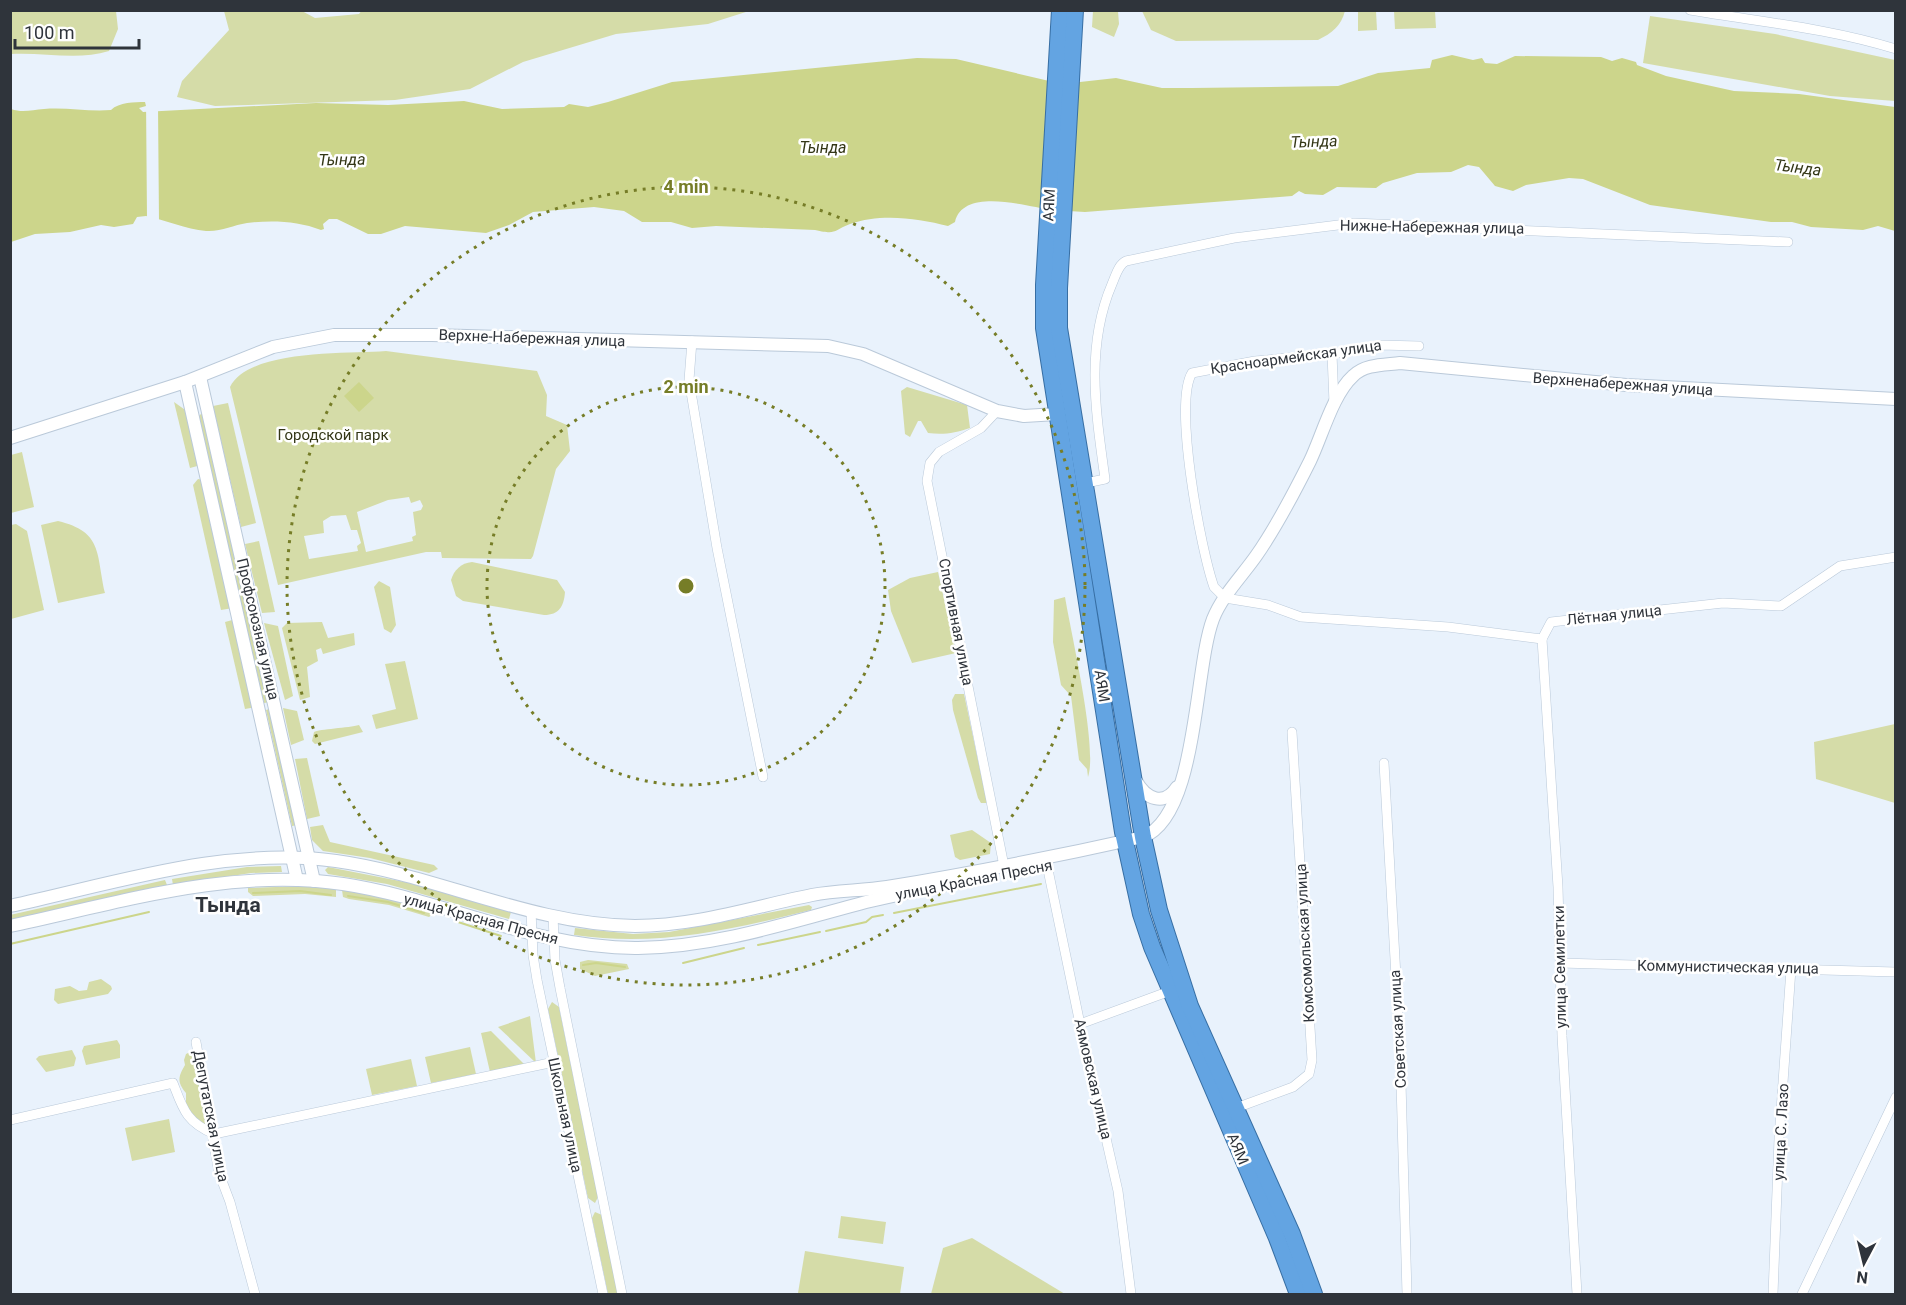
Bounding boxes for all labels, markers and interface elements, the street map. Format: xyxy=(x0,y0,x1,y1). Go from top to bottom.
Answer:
scale bar xyxy=(15,12,140,50)
text: 100 m xyxy=(24,22,75,43)
water label: Тында xyxy=(1290,131,1338,152)
water label: Тында xyxy=(799,138,847,157)
water label: Тында xyxy=(318,150,366,169)
water label: Тында xyxy=(1773,155,1822,180)
text: 4 min xyxy=(663,176,709,197)
street label: АЯМ xyxy=(1039,188,1059,222)
street label: Нижне-Набережная улица xyxy=(1340,216,1524,238)
street label: Верхне-Набережная улица xyxy=(438,326,626,350)
street label: Красноармейская улица xyxy=(1209,336,1383,378)
street label: Верхненабережная улица xyxy=(1532,369,1714,399)
text: 2 min xyxy=(663,376,709,397)
park label: Городской парк xyxy=(277,426,389,444)
street label: Профсоюзная улица xyxy=(233,556,283,702)
street label: Спортивная улица xyxy=(935,557,977,687)
centre of rings xyxy=(676,576,696,596)
street label: Лётная улица xyxy=(1565,601,1663,629)
street label: АЯМ xyxy=(1091,669,1113,703)
street label: улица Красная Пресня xyxy=(894,856,1054,904)
street label: Комсомольская улица xyxy=(1292,863,1318,1023)
street label: улица Красная Пресня xyxy=(402,890,560,948)
district label: Тында xyxy=(195,893,261,917)
street label: улица Семилетки xyxy=(1550,905,1570,1029)
street label: Коммунистическая улица xyxy=(1637,956,1819,978)
street label: Советская улица xyxy=(1386,969,1410,1089)
street label: Аямовская улица xyxy=(1070,1017,1116,1141)
street label: Депутатская улица xyxy=(189,1049,233,1183)
street label: Школьная улица xyxy=(544,1056,586,1174)
street label: улица С. Лазо xyxy=(1769,1083,1793,1181)
street label: АЯМ xyxy=(1223,1131,1253,1167)
north arrow xyxy=(1834,1233,1894,1293)
text: N xyxy=(1855,1267,1869,1288)

